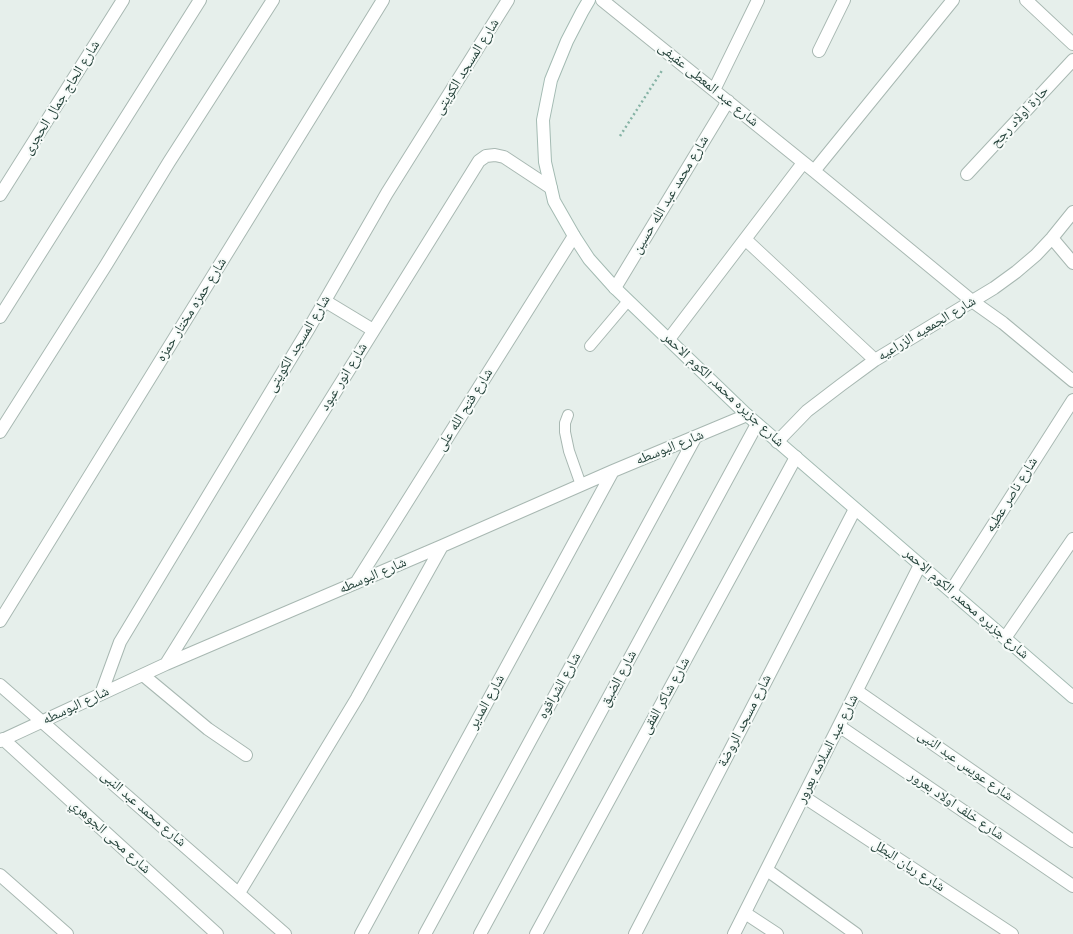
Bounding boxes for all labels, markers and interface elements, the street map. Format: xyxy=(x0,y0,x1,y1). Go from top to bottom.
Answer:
street label: شارع المسجد الكويتى xyxy=(431,16,503,118)
street label: شارع الحاج جمال الحجرى xyxy=(20,38,104,158)
street label: شارع عبد المعطى عفيفى xyxy=(654,39,762,131)
street label: حارة اولاد رجح xyxy=(987,83,1053,151)
street label: شارع محمد عبد الله حسين xyxy=(629,133,713,257)
street label: شارع حمزه مختار حمزه xyxy=(153,255,231,365)
street label: شارع المسجد الكويتى xyxy=(263,292,335,396)
street label: شارع الجمعيه الزراعيه xyxy=(875,293,979,365)
street label: شارع جزيره محمد, الكوم الاحمر xyxy=(659,329,787,451)
street label: شارع انور عبود xyxy=(317,340,371,414)
street label: شارع فتح الله على xyxy=(433,366,497,454)
street label: شارع البوسطه xyxy=(634,427,706,469)
street label: شارع ناصر عطيه xyxy=(982,454,1042,536)
street label: شارع جزيره محمد, الكوم الاحمر xyxy=(900,545,1032,663)
street label: شارع البوسطه xyxy=(337,554,409,598)
street label: شارع الضيق xyxy=(597,648,641,710)
street label: شارع الشراقوه xyxy=(535,650,585,722)
street label: شارع شاكر الفقى xyxy=(638,655,694,737)
street label: شارع المدير xyxy=(465,672,509,732)
street label: شارع مسجد الروضة xyxy=(714,672,776,770)
street label: شارع البوسطه xyxy=(40,683,112,729)
street label: شارع عبد السلامه بعرور xyxy=(793,692,863,806)
street label: شارع عويس عبد النبى xyxy=(914,727,1016,805)
street label: شارع محمد عبد النبى xyxy=(97,767,189,851)
street label: شارع خلف اولاد بعرور xyxy=(905,768,1007,844)
street label: شارع محى الجوهري xyxy=(66,796,154,878)
street label: شارع ريان البطل xyxy=(868,836,948,896)

